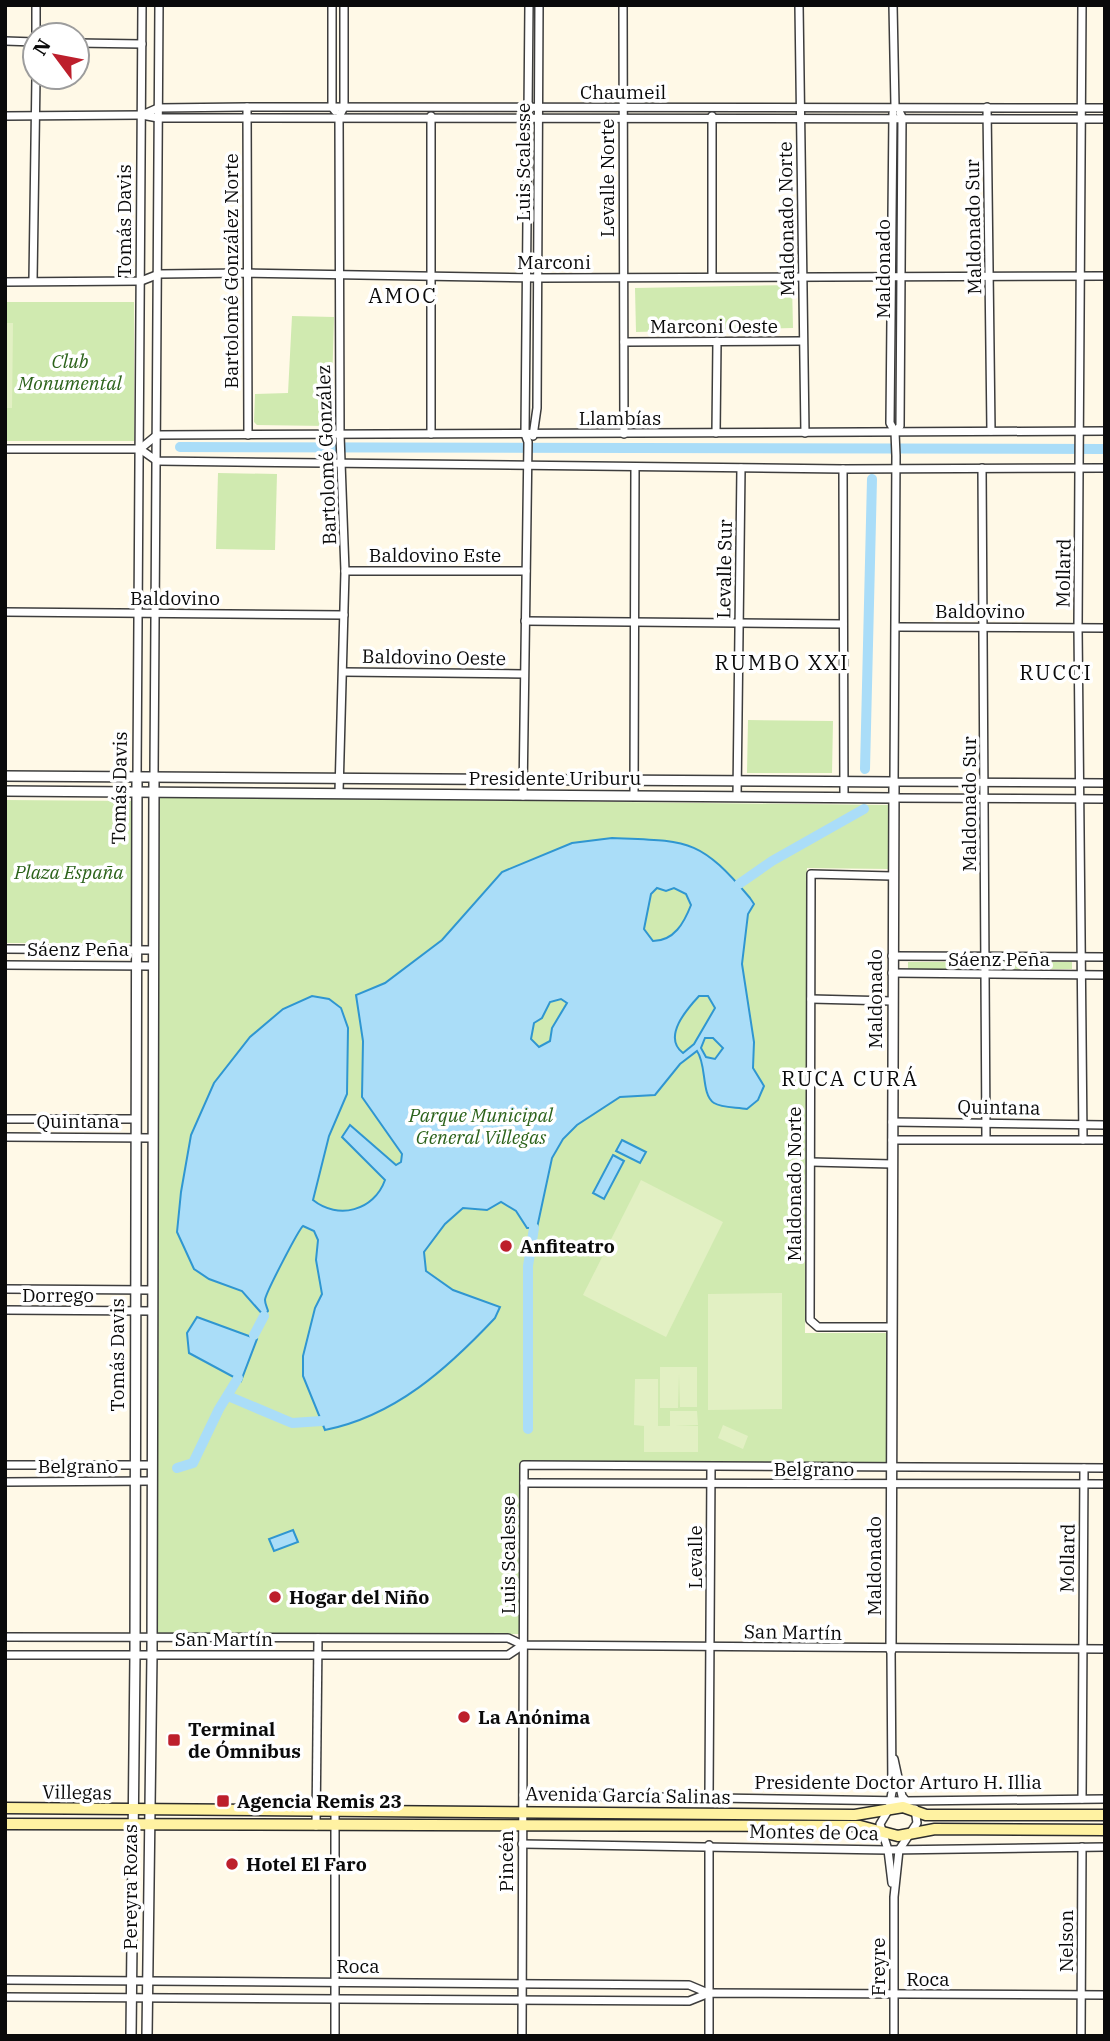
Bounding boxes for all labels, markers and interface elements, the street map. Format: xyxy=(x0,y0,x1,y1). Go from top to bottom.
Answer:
north arrow xyxy=(21,21,91,91)
text: N xyxy=(27,34,56,60)
street label: Chaumeil xyxy=(580,80,666,104)
street label: Luis Scalesse xyxy=(511,103,535,221)
street label: Levalle Norte xyxy=(595,119,619,237)
street label: Maldonado Norte xyxy=(773,141,799,297)
street label: Bartolomé González Norte xyxy=(219,153,243,389)
street label: Maldonado Sur xyxy=(960,158,986,295)
street label: Tomás Davis xyxy=(112,164,136,278)
street label: Maldonado xyxy=(871,219,895,319)
street label: Marconi xyxy=(517,250,591,274)
district label: AMOC xyxy=(368,281,438,309)
street label: Marconi Oeste xyxy=(650,314,778,338)
park label: Club Monumental xyxy=(17,349,123,395)
street label: Bartolomé González xyxy=(311,364,341,546)
street label: Llambías xyxy=(579,406,661,430)
street label: Levalle Sur xyxy=(711,519,737,619)
street label: Mollard xyxy=(1050,538,1076,608)
street label: Baldovino Este xyxy=(369,543,501,567)
street label: Baldovino xyxy=(130,586,220,610)
street label: Baldovino xyxy=(935,599,1025,623)
street label: Baldovino Oeste xyxy=(362,644,506,670)
district label: RUMBO XXI xyxy=(715,648,849,676)
district label: RUCCI xyxy=(1019,658,1093,686)
street label: Tomás Davis xyxy=(106,731,132,845)
street label: Maldonado Sur xyxy=(957,736,981,872)
street label: Presidente Uriburu xyxy=(469,766,642,790)
park label: Plaza España xyxy=(13,860,124,884)
street label: Sáenz Peña xyxy=(27,937,129,961)
street label: Sáenz Peña xyxy=(948,947,1050,971)
street label: Maldonado xyxy=(863,949,887,1049)
district label: RUCA CURÁ xyxy=(781,1064,919,1092)
street label: Quintana xyxy=(957,1094,1041,1120)
park label: Parque Municipal General Villegas xyxy=(408,1103,554,1149)
street label: Maldonado Norte xyxy=(782,1106,806,1262)
street label: Quintana xyxy=(36,1109,120,1133)
place label: Anfiteatro xyxy=(520,1234,615,1258)
marker: Anfiteatro xyxy=(498,1238,514,1254)
street label: Dorrego xyxy=(22,1283,94,1307)
street label: Tomás Davis xyxy=(105,1298,129,1412)
street label: Belgrano xyxy=(38,1454,118,1478)
street label: Belgrano xyxy=(774,1457,854,1481)
street label: Luis Scalesse xyxy=(496,1496,520,1614)
street label: Maldonado xyxy=(862,1516,886,1616)
street label: Mollard xyxy=(1054,1523,1080,1593)
street label: Levalle xyxy=(683,1525,707,1589)
place label: Hogar del Niño xyxy=(289,1585,429,1609)
marker: Hogar del Niño xyxy=(267,1589,283,1605)
street label: San Martín xyxy=(744,1619,842,1645)
street label: San Martín xyxy=(175,1627,273,1651)
place label: La Anónima xyxy=(478,1705,591,1729)
marker: La Anónima xyxy=(456,1709,472,1725)
place label: Terminal de Ómnibus xyxy=(188,1717,301,1763)
marker: Terminal de Ómnibus xyxy=(166,1732,182,1748)
street label: Presidente Doctor Arturo H. Illia xyxy=(754,1770,1042,1794)
street label: Villegas xyxy=(42,1779,112,1805)
street label: Avenida García Salinas xyxy=(525,1781,731,1809)
place label: Agencia Remis 23 xyxy=(237,1789,402,1813)
marker: Agencia Remis 23 xyxy=(215,1793,231,1809)
street label: Montes de Oca xyxy=(749,1819,879,1845)
street label: Pereyra Rozas xyxy=(118,1824,142,1950)
street label: Pincén xyxy=(494,1830,518,1892)
place label: Hotel El Faro xyxy=(246,1852,367,1876)
marker: Hotel El Faro xyxy=(224,1856,240,1872)
street label: Nelson xyxy=(1054,1910,1078,1972)
street label: Freyre xyxy=(866,1938,890,1996)
street label: Roca xyxy=(336,1954,380,1978)
street label: Roca xyxy=(906,1967,950,1991)

